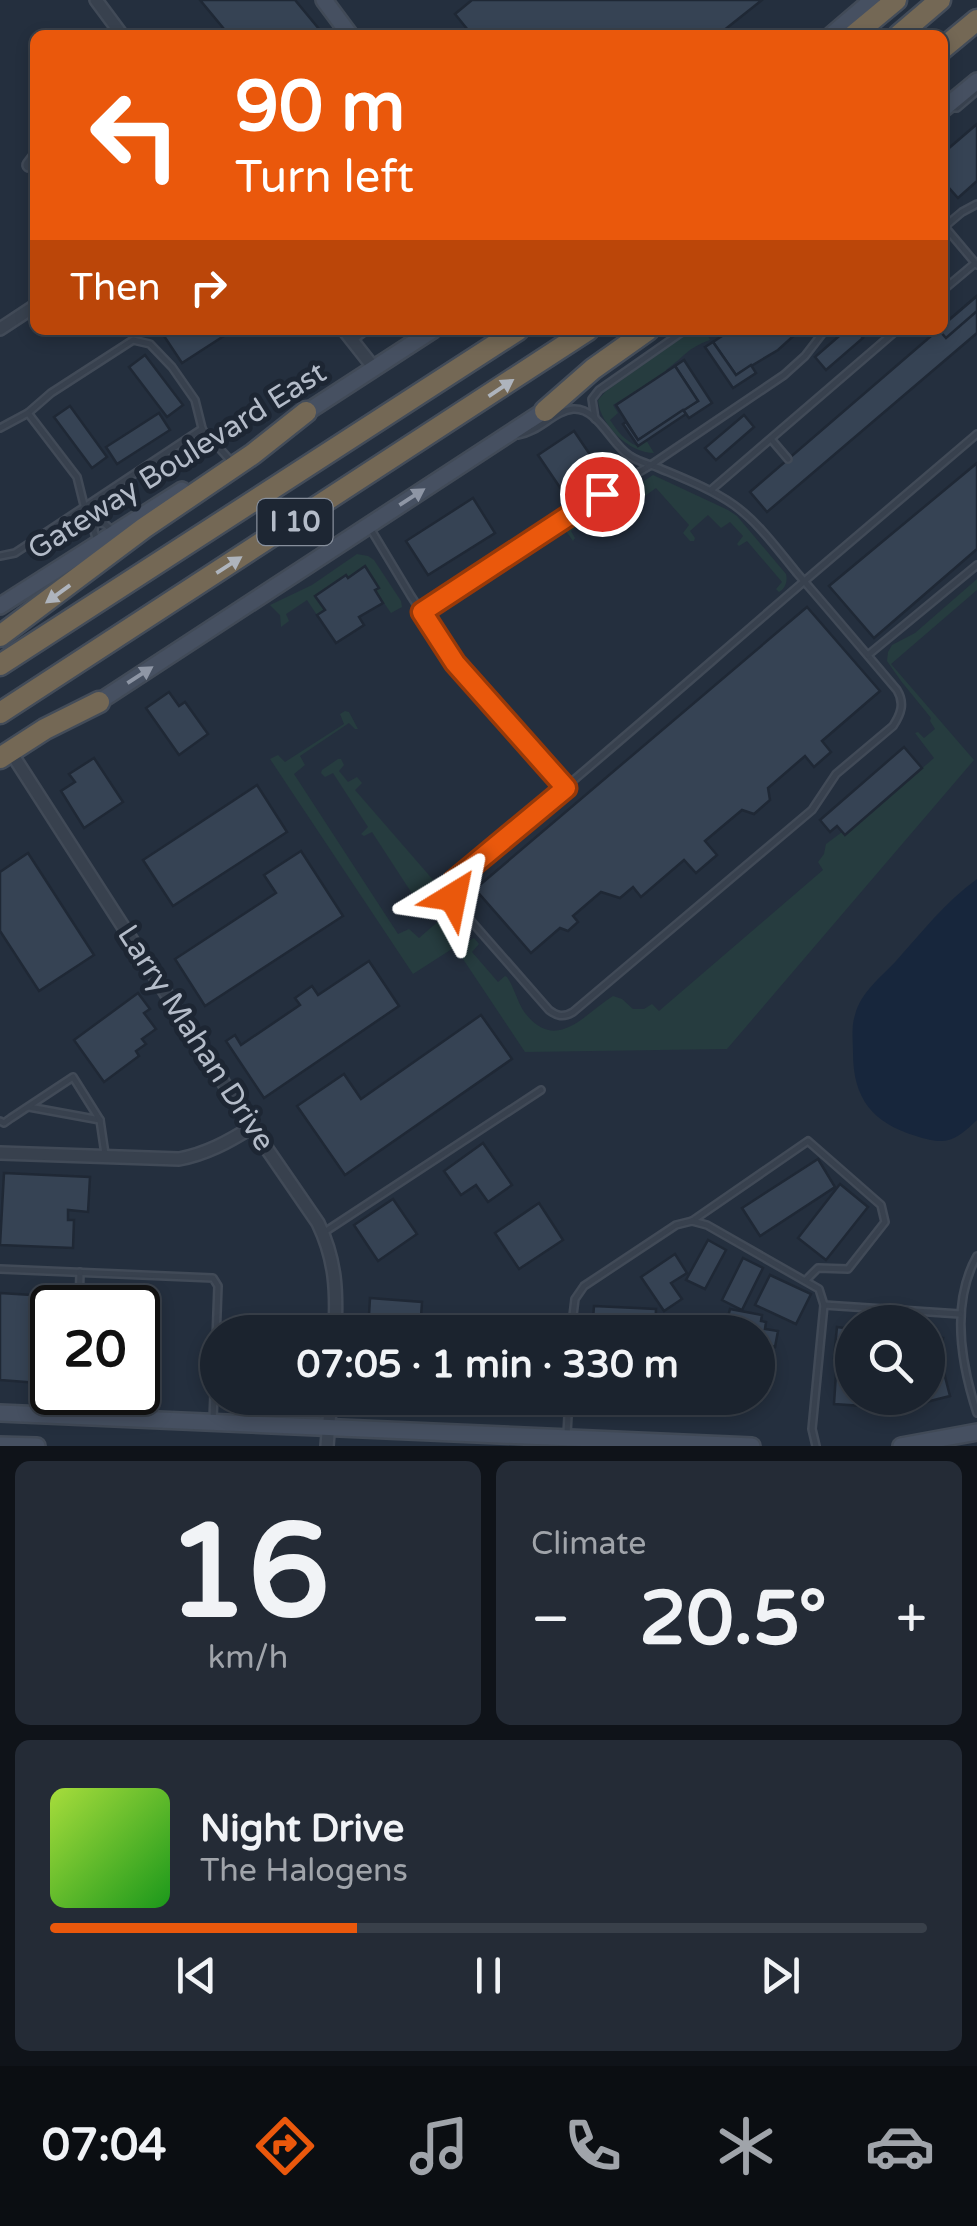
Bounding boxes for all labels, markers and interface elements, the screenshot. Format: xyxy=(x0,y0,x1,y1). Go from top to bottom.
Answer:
text: 90 m xyxy=(235,66,405,150)
icon: left xyxy=(70,70,200,200)
text: Turn left xyxy=(235,151,414,205)
icon: right xyxy=(181,260,236,315)
text: Then xyxy=(70,265,161,311)
street label: Gateway Boulevard East xyxy=(21,354,333,568)
one-way arrow xyxy=(488,379,515,398)
pin xyxy=(560,452,645,537)
icon: arrive xyxy=(575,467,630,522)
one-way arrow xyxy=(398,488,426,506)
road number: I 10 xyxy=(258,499,332,545)
one-way arrow xyxy=(215,557,242,575)
one-way arrow xyxy=(44,583,71,603)
one-way arrow xyxy=(126,666,154,684)
position arrow xyxy=(401,845,505,949)
street label: Larry Mahan Drive xyxy=(109,918,283,1158)
speed limit sign: 20 xyxy=(30,1285,160,1415)
map controls xyxy=(835,1305,945,1415)
button: search xyxy=(835,1305,945,1415)
text: 07:05 · 1 min · 330 m xyxy=(296,1342,679,1388)
text: 16 xyxy=(166,1496,330,1652)
text: Climate xyxy=(531,1525,646,1563)
text: 20.5° xyxy=(639,1574,827,1664)
text: − xyxy=(531,1587,570,1653)
text: + xyxy=(896,1587,927,1653)
text: km/h xyxy=(208,1639,288,1677)
text: Night Drive xyxy=(200,1806,404,1852)
text: The Halogens xyxy=(200,1852,408,1890)
icon: previous xyxy=(169,1948,224,2003)
icon: pause xyxy=(461,1948,516,2003)
icon: next xyxy=(753,1948,808,2003)
icon: directions xyxy=(250,2111,320,2181)
icon: music xyxy=(404,2111,474,2181)
icon: phone xyxy=(558,2111,628,2181)
icon: climate xyxy=(711,2111,781,2181)
icon: car xyxy=(865,2111,935,2181)
text: 07:04 xyxy=(42,2119,167,2173)

